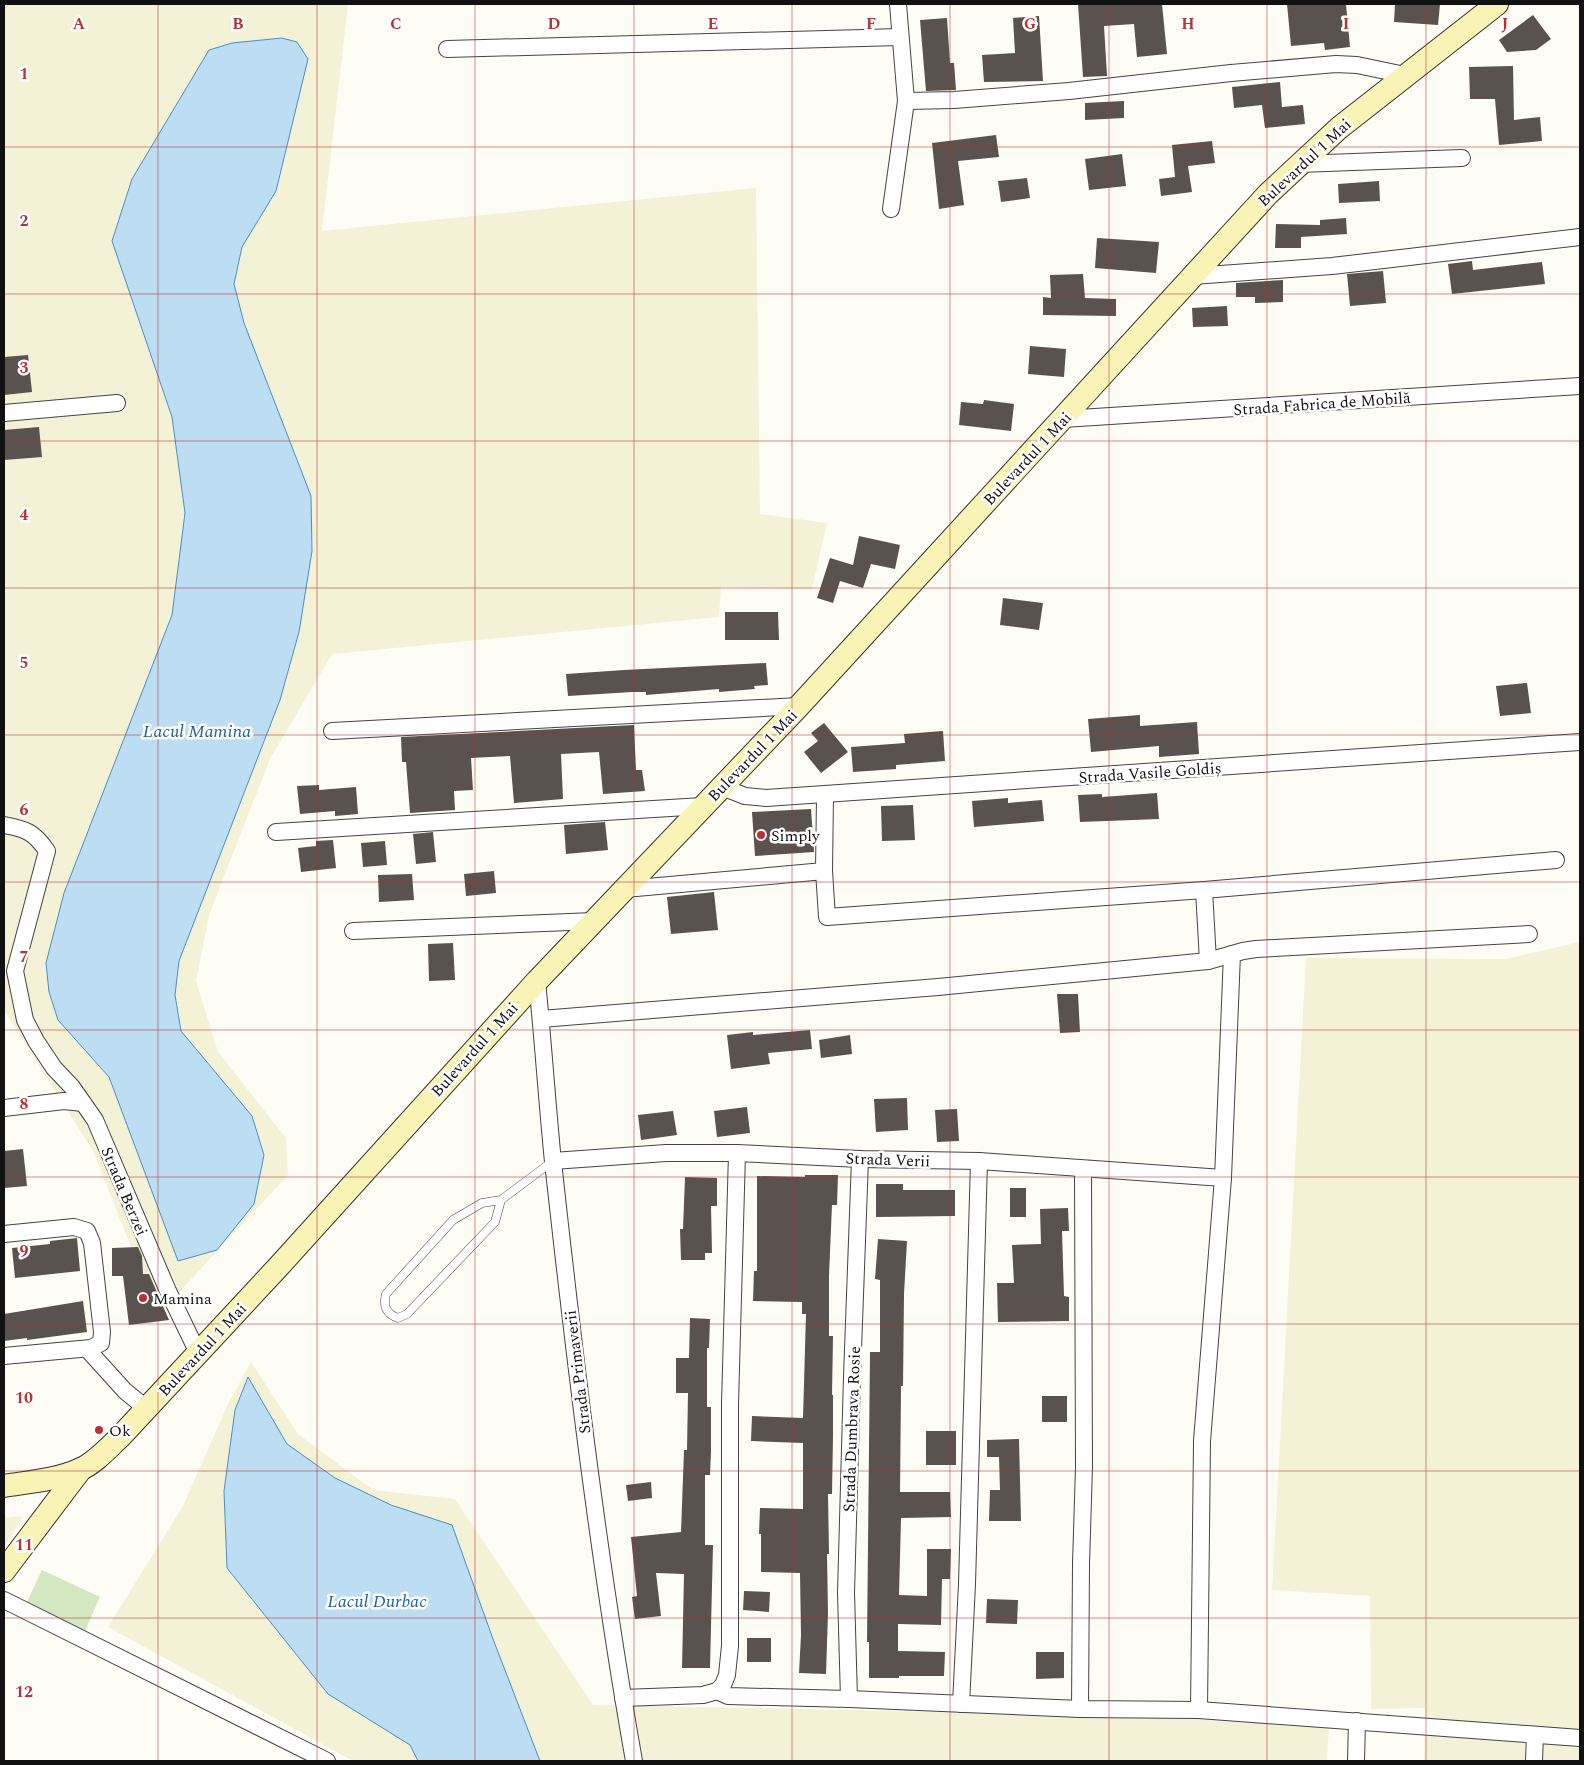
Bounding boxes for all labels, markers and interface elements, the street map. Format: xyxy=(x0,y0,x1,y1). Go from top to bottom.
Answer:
text: A xyxy=(73,12,86,36)
text: B xyxy=(232,12,244,36)
text: C xyxy=(390,12,402,36)
text: D xyxy=(548,12,561,36)
text: E xyxy=(708,12,718,36)
text: F xyxy=(866,12,876,36)
text: G xyxy=(1024,12,1036,36)
text: H xyxy=(1181,12,1195,36)
text: I xyxy=(1343,12,1349,36)
text: J xyxy=(1502,12,1509,36)
text: 1 xyxy=(20,62,28,86)
street label: Bulevardul 1 Mai xyxy=(1252,113,1357,213)
text: 2 xyxy=(20,209,29,233)
text: 3 xyxy=(20,356,29,380)
street label: Strada Fabrica de Mobilă xyxy=(1233,386,1412,422)
street label: Bulevardul 1 Mai xyxy=(978,406,1078,511)
text: 4 xyxy=(20,503,29,527)
text: 5 xyxy=(20,651,28,675)
street label: Bulevardul 1 Mai xyxy=(702,704,803,807)
water label: Lacul Mamina xyxy=(143,718,251,745)
street label: Strada Vasile Goldiș xyxy=(1078,756,1222,790)
text: 6 xyxy=(20,798,29,822)
place label: Simply xyxy=(771,824,821,848)
marker: Simply xyxy=(755,829,767,841)
text: 7 xyxy=(20,945,29,969)
street label: Bulevardul 1 Mai xyxy=(425,997,524,1103)
text: 8 xyxy=(20,1092,29,1116)
street label: Strada Berzei xyxy=(95,1143,154,1240)
street label: Strada Verii xyxy=(845,1147,931,1173)
text: 9 xyxy=(20,1239,29,1263)
place label: Mamina xyxy=(153,1287,212,1311)
marker: Mamina xyxy=(137,1292,149,1304)
street label: Bulevardul 1 Mai xyxy=(153,1297,253,1402)
street label: Strada Primaverii xyxy=(559,1309,597,1435)
street label: Strada Dumbrava Rosie xyxy=(837,1346,867,1513)
text: 10 xyxy=(15,1386,33,1410)
place label: Ok xyxy=(109,1419,131,1443)
marker: Ok xyxy=(93,1424,105,1436)
text: 11 xyxy=(15,1533,33,1557)
water label: Lacul Durbac xyxy=(327,1588,427,1615)
text: 12 xyxy=(15,1680,33,1704)

